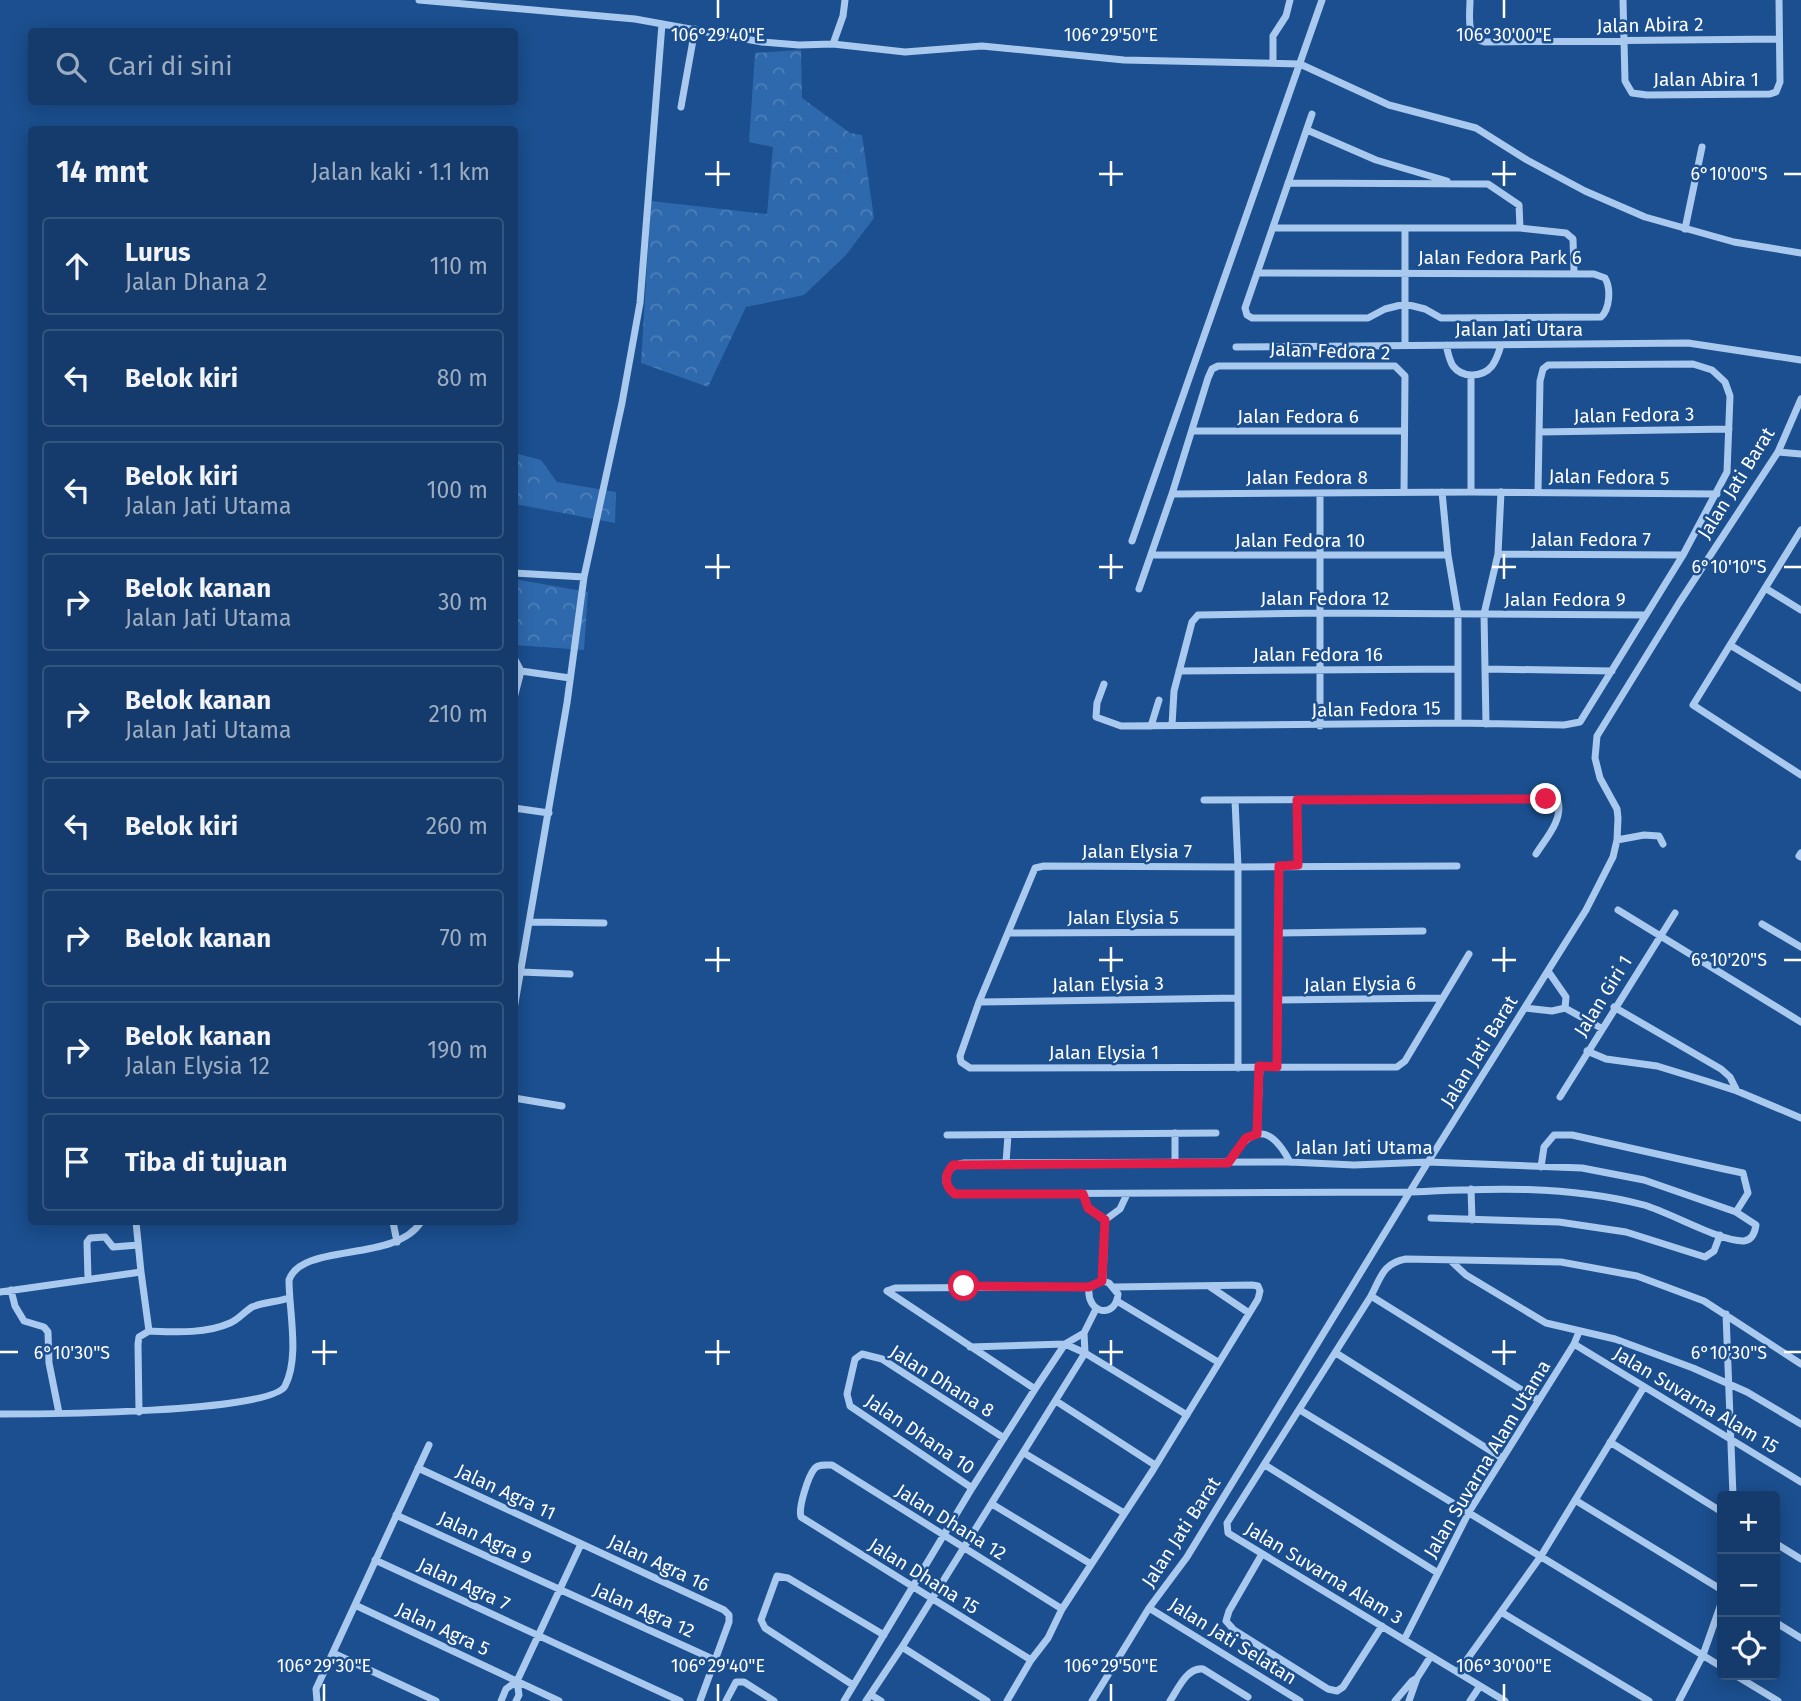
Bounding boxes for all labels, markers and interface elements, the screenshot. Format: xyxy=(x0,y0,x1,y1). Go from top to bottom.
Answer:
street label: Jalan Abira 2 xyxy=(1596,13,1704,37)
text: 106°29'40"E xyxy=(671,24,765,46)
text: 106°29'50"E xyxy=(1064,24,1158,46)
text: 106°30'00"E xyxy=(1456,24,1552,46)
search box xyxy=(28,28,518,105)
icon: search xyxy=(52,48,90,86)
text: Cari di sini xyxy=(108,51,233,82)
street label: Jalan Abira 1 xyxy=(1653,68,1759,91)
text: 14 mnt xyxy=(56,154,148,190)
text: Jalan kaki · 1.1 km xyxy=(311,158,490,186)
text: 6°10'00"S xyxy=(1690,163,1768,185)
text: Lurus xyxy=(125,237,191,268)
street label: Jalan Fedora Park 6 xyxy=(1418,246,1582,269)
icon: ahead xyxy=(58,247,96,285)
text: 110 m xyxy=(430,252,488,280)
text: Jalan Dhana 2 xyxy=(125,268,267,296)
street label: Jalan Jati Utara xyxy=(1455,318,1583,341)
street label: Jalan Fedora 2 xyxy=(1269,337,1391,365)
icon: left xyxy=(58,359,96,397)
text: Belok kiri xyxy=(125,363,238,394)
text: 80 m xyxy=(437,364,488,392)
street label: Jalan Fedora 3 xyxy=(1573,402,1695,428)
street label: Jalan Fedora 6 xyxy=(1237,405,1359,428)
street label: Jalan Jati Barat xyxy=(1693,423,1779,543)
text: Belok kiri xyxy=(125,461,238,492)
street label: Jalan Fedora 5 xyxy=(1548,464,1670,490)
street label: Jalan Fedora 8 xyxy=(1246,466,1368,489)
icon: left xyxy=(58,471,96,509)
text: 100 m xyxy=(427,476,488,504)
text: Jalan Jati Utama xyxy=(125,492,292,520)
street label: Jalan Fedora 7 xyxy=(1531,528,1651,551)
street label: Jalan Fedora 10 xyxy=(1235,529,1365,552)
text: 6°10'10"S xyxy=(1691,556,1767,578)
text: Belok kanan xyxy=(125,573,271,604)
icon: right xyxy=(58,583,96,621)
street label: Jalan Fedora 12 xyxy=(1260,587,1390,610)
text: 30 m xyxy=(438,588,488,616)
street label: Jalan Fedora 9 xyxy=(1504,588,1626,611)
text: Jalan Jati Utama xyxy=(125,604,292,632)
street label: Jalan Fedora 16 xyxy=(1253,643,1383,666)
text: Belok kanan xyxy=(125,685,271,716)
icon: right xyxy=(58,695,96,733)
street label: Jalan Fedora 15 xyxy=(1311,696,1441,722)
text: 210 m xyxy=(429,700,488,728)
text: Jalan Jati Utama xyxy=(125,716,292,744)
route end xyxy=(1530,783,1561,814)
icon: left xyxy=(58,807,96,845)
text: Belok kiri xyxy=(125,811,238,842)
text: 260 m xyxy=(426,812,488,840)
street label: Jalan Elysia 7 xyxy=(1082,840,1192,863)
street label: Jalan Elysia 5 xyxy=(1067,906,1179,929)
icon: right xyxy=(58,919,96,957)
text: Belok kanan xyxy=(125,923,271,954)
text: 70 m xyxy=(439,924,488,952)
text: 6°10'20"S xyxy=(1691,949,1767,971)
street label: Jalan Giri 1 xyxy=(1569,951,1637,1041)
street label: Jalan Elysia 3 xyxy=(1052,972,1164,996)
street label: Jalan Elysia 6 xyxy=(1304,972,1416,996)
street label: Jalan Jati Barat xyxy=(1436,991,1522,1111)
text: Belok kanan xyxy=(125,1021,271,1052)
icon: right xyxy=(58,1031,96,1069)
text: 190 m xyxy=(427,1036,488,1064)
street label: Jalan Elysia 1 xyxy=(1049,1041,1159,1064)
text: Jalan Elysia 12 xyxy=(125,1052,270,1080)
street label: Jalan Jati Utama xyxy=(1295,1136,1433,1159)
icon: arrive xyxy=(58,1143,96,1181)
text: Tiba di tujuan xyxy=(125,1147,287,1178)
route start xyxy=(948,1270,979,1301)
street label: Jalan Dhana 8 xyxy=(886,1340,998,1422)
text: 6°10'30"S xyxy=(34,1342,110,1364)
street label: Jalan Suvarna Alam 15 xyxy=(1609,1342,1783,1458)
text: 6°10'30"S xyxy=(1691,1342,1767,1364)
street label: Jalan Suvarna Alam Utama xyxy=(1419,1356,1555,1562)
street label: Jalan Dhana 10 xyxy=(861,1389,979,1479)
street label: Jalan Agra 11 xyxy=(453,1459,559,1525)
street label: Jalan Jati Barat xyxy=(1137,1472,1225,1592)
street label: Jalan Dhana 12 xyxy=(892,1479,1010,1565)
map controls xyxy=(1717,1491,1780,1680)
button: + xyxy=(1717,1491,1780,1554)
street label: Jalan Agra 9 xyxy=(435,1506,536,1570)
street label: Jalan Suvarna Alam 3 xyxy=(1241,1517,1407,1629)
street label: Jalan Agra 16 xyxy=(605,1530,713,1596)
street label: Jalan Dhana 15 xyxy=(865,1533,983,1619)
street label: Jalan Agra 7 xyxy=(414,1553,514,1615)
button: − xyxy=(1717,1554,1780,1617)
street label: Jalan Agra 12 xyxy=(590,1577,698,1643)
street label: Jalan Jati Selatan xyxy=(1165,1593,1301,1689)
street label: Jalan Agra 5 xyxy=(393,1597,493,1661)
button: locate xyxy=(1717,1617,1780,1680)
text: 106°29'30"E xyxy=(277,1655,371,1677)
text: 106°29'40"E xyxy=(671,1655,765,1677)
text: 106°29'50"E xyxy=(1064,1655,1158,1677)
text: 106°30'00"E xyxy=(1456,1655,1552,1677)

